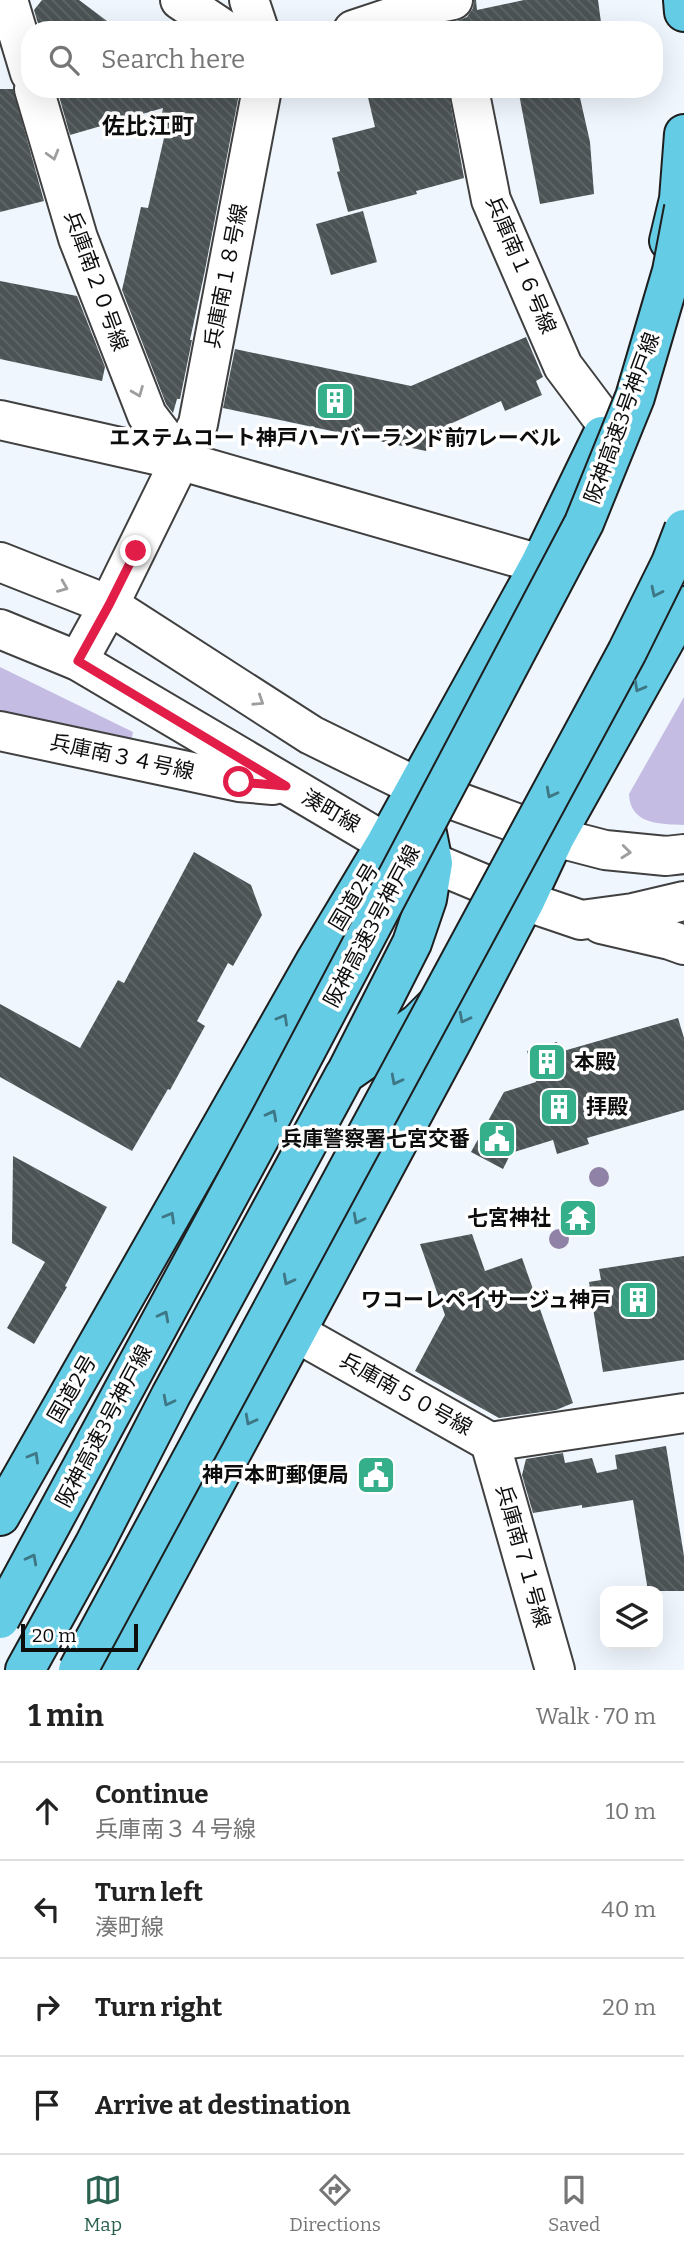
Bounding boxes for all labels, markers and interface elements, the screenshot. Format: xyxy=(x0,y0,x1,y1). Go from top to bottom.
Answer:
search box xyxy=(21,21,663,98)
icon: search xyxy=(45,41,83,79)
text: Search here xyxy=(101,44,245,75)
district label: 佐比江町 xyxy=(102,112,194,140)
one-way arrow xyxy=(45,149,60,161)
street label: 兵庫南１６号線 xyxy=(480,192,562,338)
street label: 兵庫南１８号線 xyxy=(199,201,253,351)
street label: 兵庫南２０号線 xyxy=(59,207,133,355)
street label: 阪神高速3号神戸線 xyxy=(579,329,665,507)
building icon: エステムコート神戸ハーバーランド前7レーベル xyxy=(314,380,356,422)
one-way arrow xyxy=(130,385,144,397)
place label: エステムコート神戸ハーバーランド前7レーベル xyxy=(109,425,561,451)
route end xyxy=(120,535,151,566)
one-way arrow xyxy=(57,579,69,593)
one-way arrow xyxy=(651,585,665,597)
one-way arrow xyxy=(634,680,647,692)
one-way arrow xyxy=(252,693,265,706)
street label: 兵庫南３４号線 xyxy=(47,729,197,785)
route start xyxy=(223,766,254,797)
street label: 湊町線 xyxy=(297,784,365,838)
one-way arrow xyxy=(545,786,559,798)
street label: 阪神高速3号神戸線 xyxy=(318,840,426,1012)
one-way arrow xyxy=(621,844,632,859)
street label: 国道2号 xyxy=(324,858,384,936)
one-way arrow xyxy=(458,1011,472,1023)
one-way arrow xyxy=(275,1013,288,1026)
building icon: 本殿 xyxy=(526,1041,568,1083)
place label: 本殿 xyxy=(574,1049,616,1075)
one-way arrow xyxy=(391,1072,404,1085)
building icon: 拝殿 xyxy=(538,1086,580,1128)
place label: 拝殿 xyxy=(586,1094,628,1120)
one-way arrow xyxy=(264,1110,277,1123)
public building icon: 兵庫警察署七宮交番 xyxy=(476,1118,518,1160)
place label: 兵庫警察署七宮交番 xyxy=(281,1126,470,1152)
temple icon: 七宮神社 xyxy=(557,1197,599,1239)
place label: 七宮神社 xyxy=(467,1205,551,1231)
one-way arrow xyxy=(162,1211,175,1224)
one-way arrow xyxy=(352,1212,366,1224)
one-way arrow xyxy=(283,1273,296,1285)
building icon: ワコーレペイサージュ神戸 xyxy=(617,1279,659,1321)
place label: ワコーレペイサージュ神戸 xyxy=(361,1287,611,1313)
one-way arrow xyxy=(156,1310,169,1323)
street label: 阪神高速3号神戸線 xyxy=(50,1340,158,1512)
street label: 兵庫南５０号線 xyxy=(335,1347,477,1441)
street label: 国道2号 xyxy=(42,1350,102,1428)
one-way arrow xyxy=(163,1394,177,1407)
one-way arrow xyxy=(245,1413,258,1425)
one-way arrow xyxy=(25,1452,38,1465)
public building icon: 神戸本町郵便局 xyxy=(355,1454,397,1496)
place label: 神戸本町郵便局 xyxy=(202,1462,349,1488)
street label: 兵庫南７１号線 xyxy=(490,1482,556,1630)
one-way arrow xyxy=(24,1554,38,1566)
map controls xyxy=(600,1586,663,1649)
button: layers xyxy=(600,1586,663,1649)
scale bar xyxy=(21,1621,138,1653)
text: 20 m xyxy=(32,1624,76,1647)
text: 1 min xyxy=(28,1698,104,1734)
text: Walk · 70 m xyxy=(536,1702,656,1730)
text: Continue xyxy=(95,1779,209,1810)
icon: ahead xyxy=(28,1792,66,1830)
text: 10 m xyxy=(605,1797,656,1825)
text: 兵庫南３４号線 xyxy=(95,1815,256,1843)
text: Turn left xyxy=(95,1877,203,1908)
icon: left xyxy=(28,1890,66,1928)
text: 40 m xyxy=(601,1895,656,1923)
text: 湊町線 xyxy=(95,1913,164,1941)
icon: right xyxy=(28,1988,66,2026)
text: Turn right xyxy=(95,1992,222,2023)
text: 20 m xyxy=(602,1993,656,2021)
icon: arrive xyxy=(28,2086,66,2124)
text: Arrive at destination xyxy=(95,2090,350,2121)
tab: Map xyxy=(84,2171,122,2236)
tab: Directions xyxy=(289,2171,381,2236)
tab: Saved xyxy=(548,2171,600,2236)

